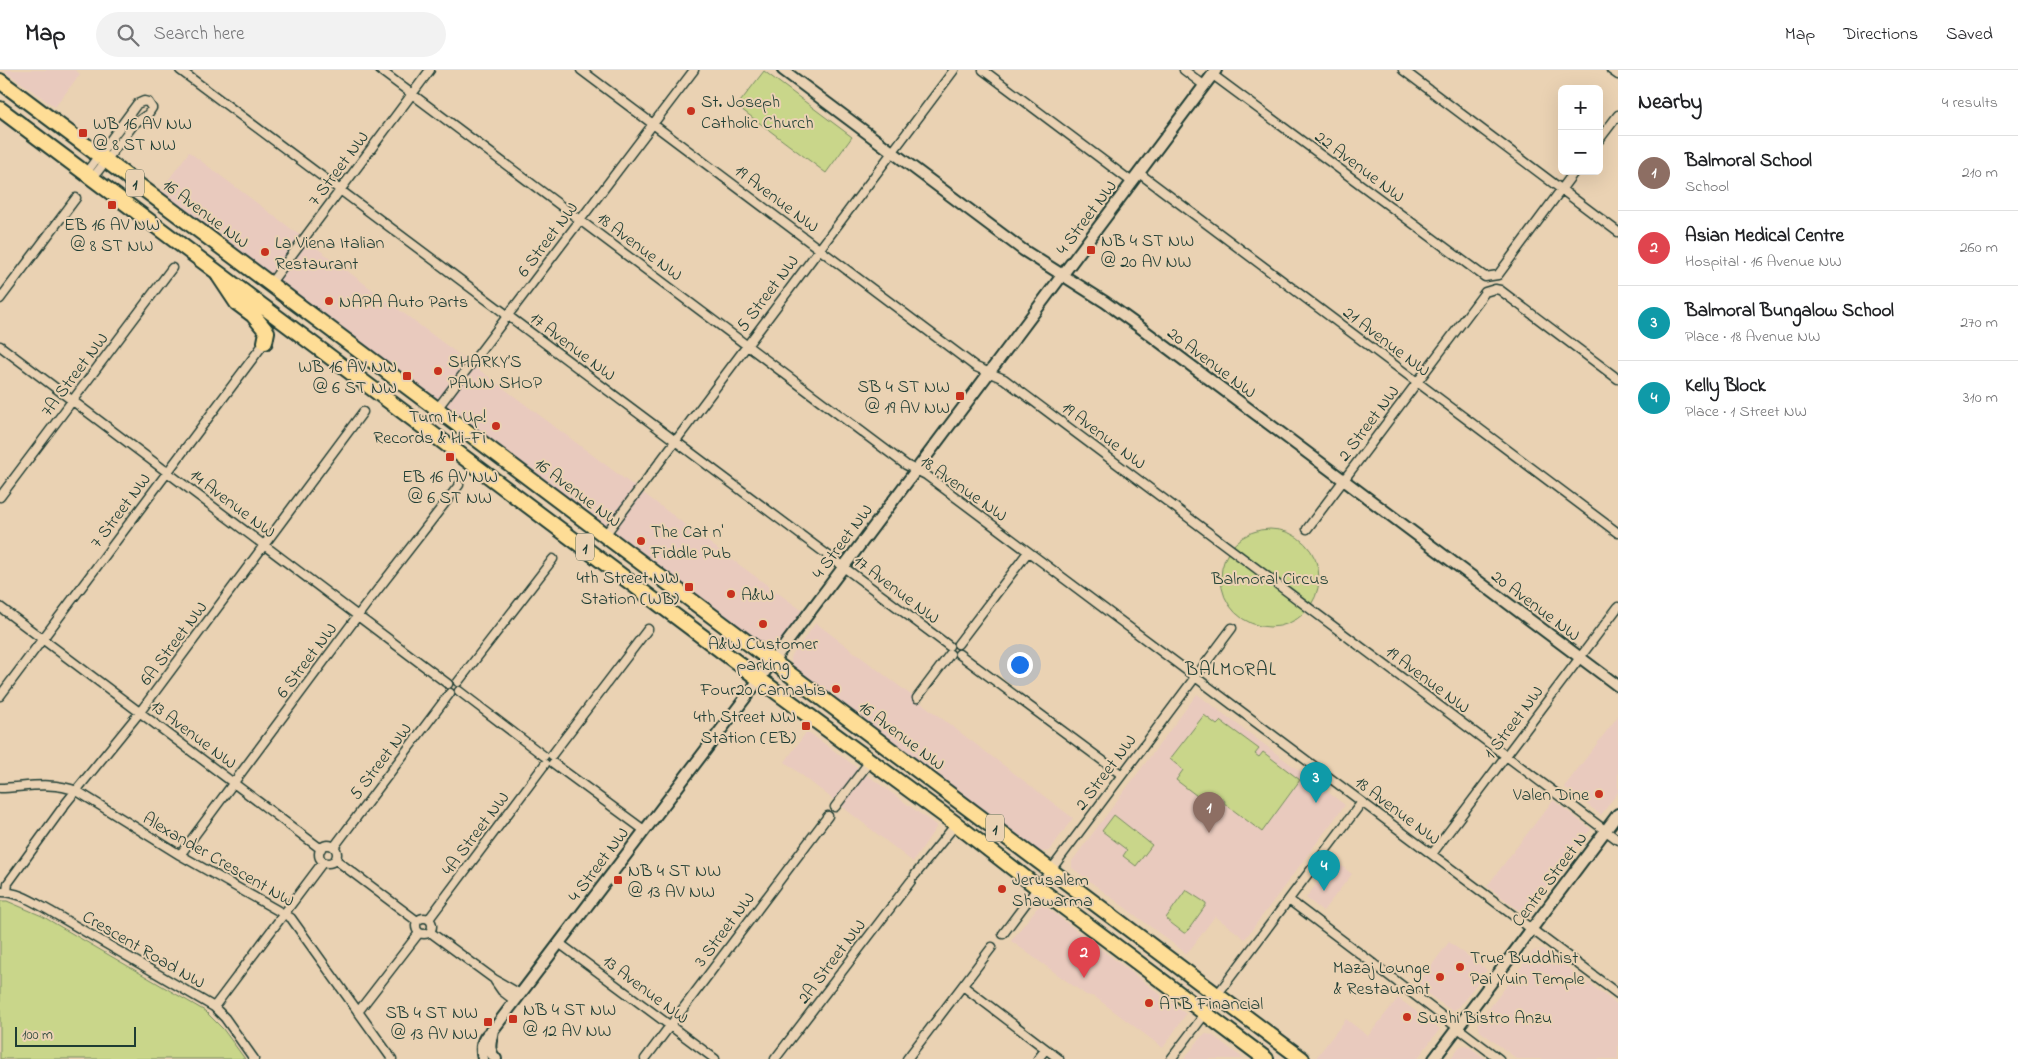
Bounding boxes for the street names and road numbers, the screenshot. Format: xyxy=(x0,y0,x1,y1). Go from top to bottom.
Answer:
street label: 22 Avenue NW xyxy=(1308,125,1409,210)
street label: 7 Street NW xyxy=(303,126,376,212)
street label: 19 Avenue NW xyxy=(728,159,824,240)
road number: 1 xyxy=(126,170,144,196)
street label: 16 Avenue NW xyxy=(156,173,254,256)
street label: 4 Street NW xyxy=(1051,175,1124,261)
street label: 6 Street NW xyxy=(512,197,586,283)
street label: 18 Avenue NW xyxy=(590,207,687,289)
street label: 5 Street NW xyxy=(731,250,806,338)
street label: 21 Avenue NW xyxy=(1337,301,1435,384)
street label: 17 Avenue NW xyxy=(523,307,620,389)
street label: 20 Avenue NW xyxy=(1161,321,1261,406)
street label: 7A Street NW xyxy=(35,328,116,423)
street label: 2 Street NW xyxy=(1332,381,1407,468)
street label: 19 Avenue NW xyxy=(1055,396,1151,477)
street label: 18 Avenue NW xyxy=(914,450,1012,529)
street label: 16 Avenue NW xyxy=(528,452,626,535)
street label: 14 Avenue NW xyxy=(183,464,280,546)
street label: 7 Street NW xyxy=(85,468,158,554)
street label: 4 Street NW xyxy=(807,499,880,585)
road number: 1 xyxy=(576,534,594,561)
street label: 17 Avenue NW xyxy=(847,550,944,632)
street label: 20 Avenue NW xyxy=(1485,564,1585,649)
street label: 6A Street NW xyxy=(134,597,215,692)
street label: 6 Street NW xyxy=(271,618,345,704)
street label: 19 Avenue NW xyxy=(1379,640,1475,721)
street label: 1 Street NW xyxy=(1478,681,1551,765)
street label: 13 Avenue NW xyxy=(144,694,241,777)
street label: 16 Avenue NW xyxy=(852,695,950,778)
street label: 5 Street NW xyxy=(344,718,419,806)
street label: 2 Street NW xyxy=(1069,730,1144,817)
street label: 18 Avenue NW xyxy=(1348,771,1445,853)
street label: 4A Street NW xyxy=(436,787,517,882)
street label: Alexander Crescent NW xyxy=(137,807,299,915)
road number: 1 xyxy=(986,814,1004,841)
street label: 4 Street NW xyxy=(563,822,636,908)
street label: Centre Street N xyxy=(1506,827,1595,933)
street label: 3 Street NW xyxy=(689,887,762,973)
street label: Crescent Road NW xyxy=(77,905,209,996)
street label: 2A Street NW xyxy=(792,914,873,1010)
street label: 13 Avenue NW xyxy=(596,949,693,1032)

